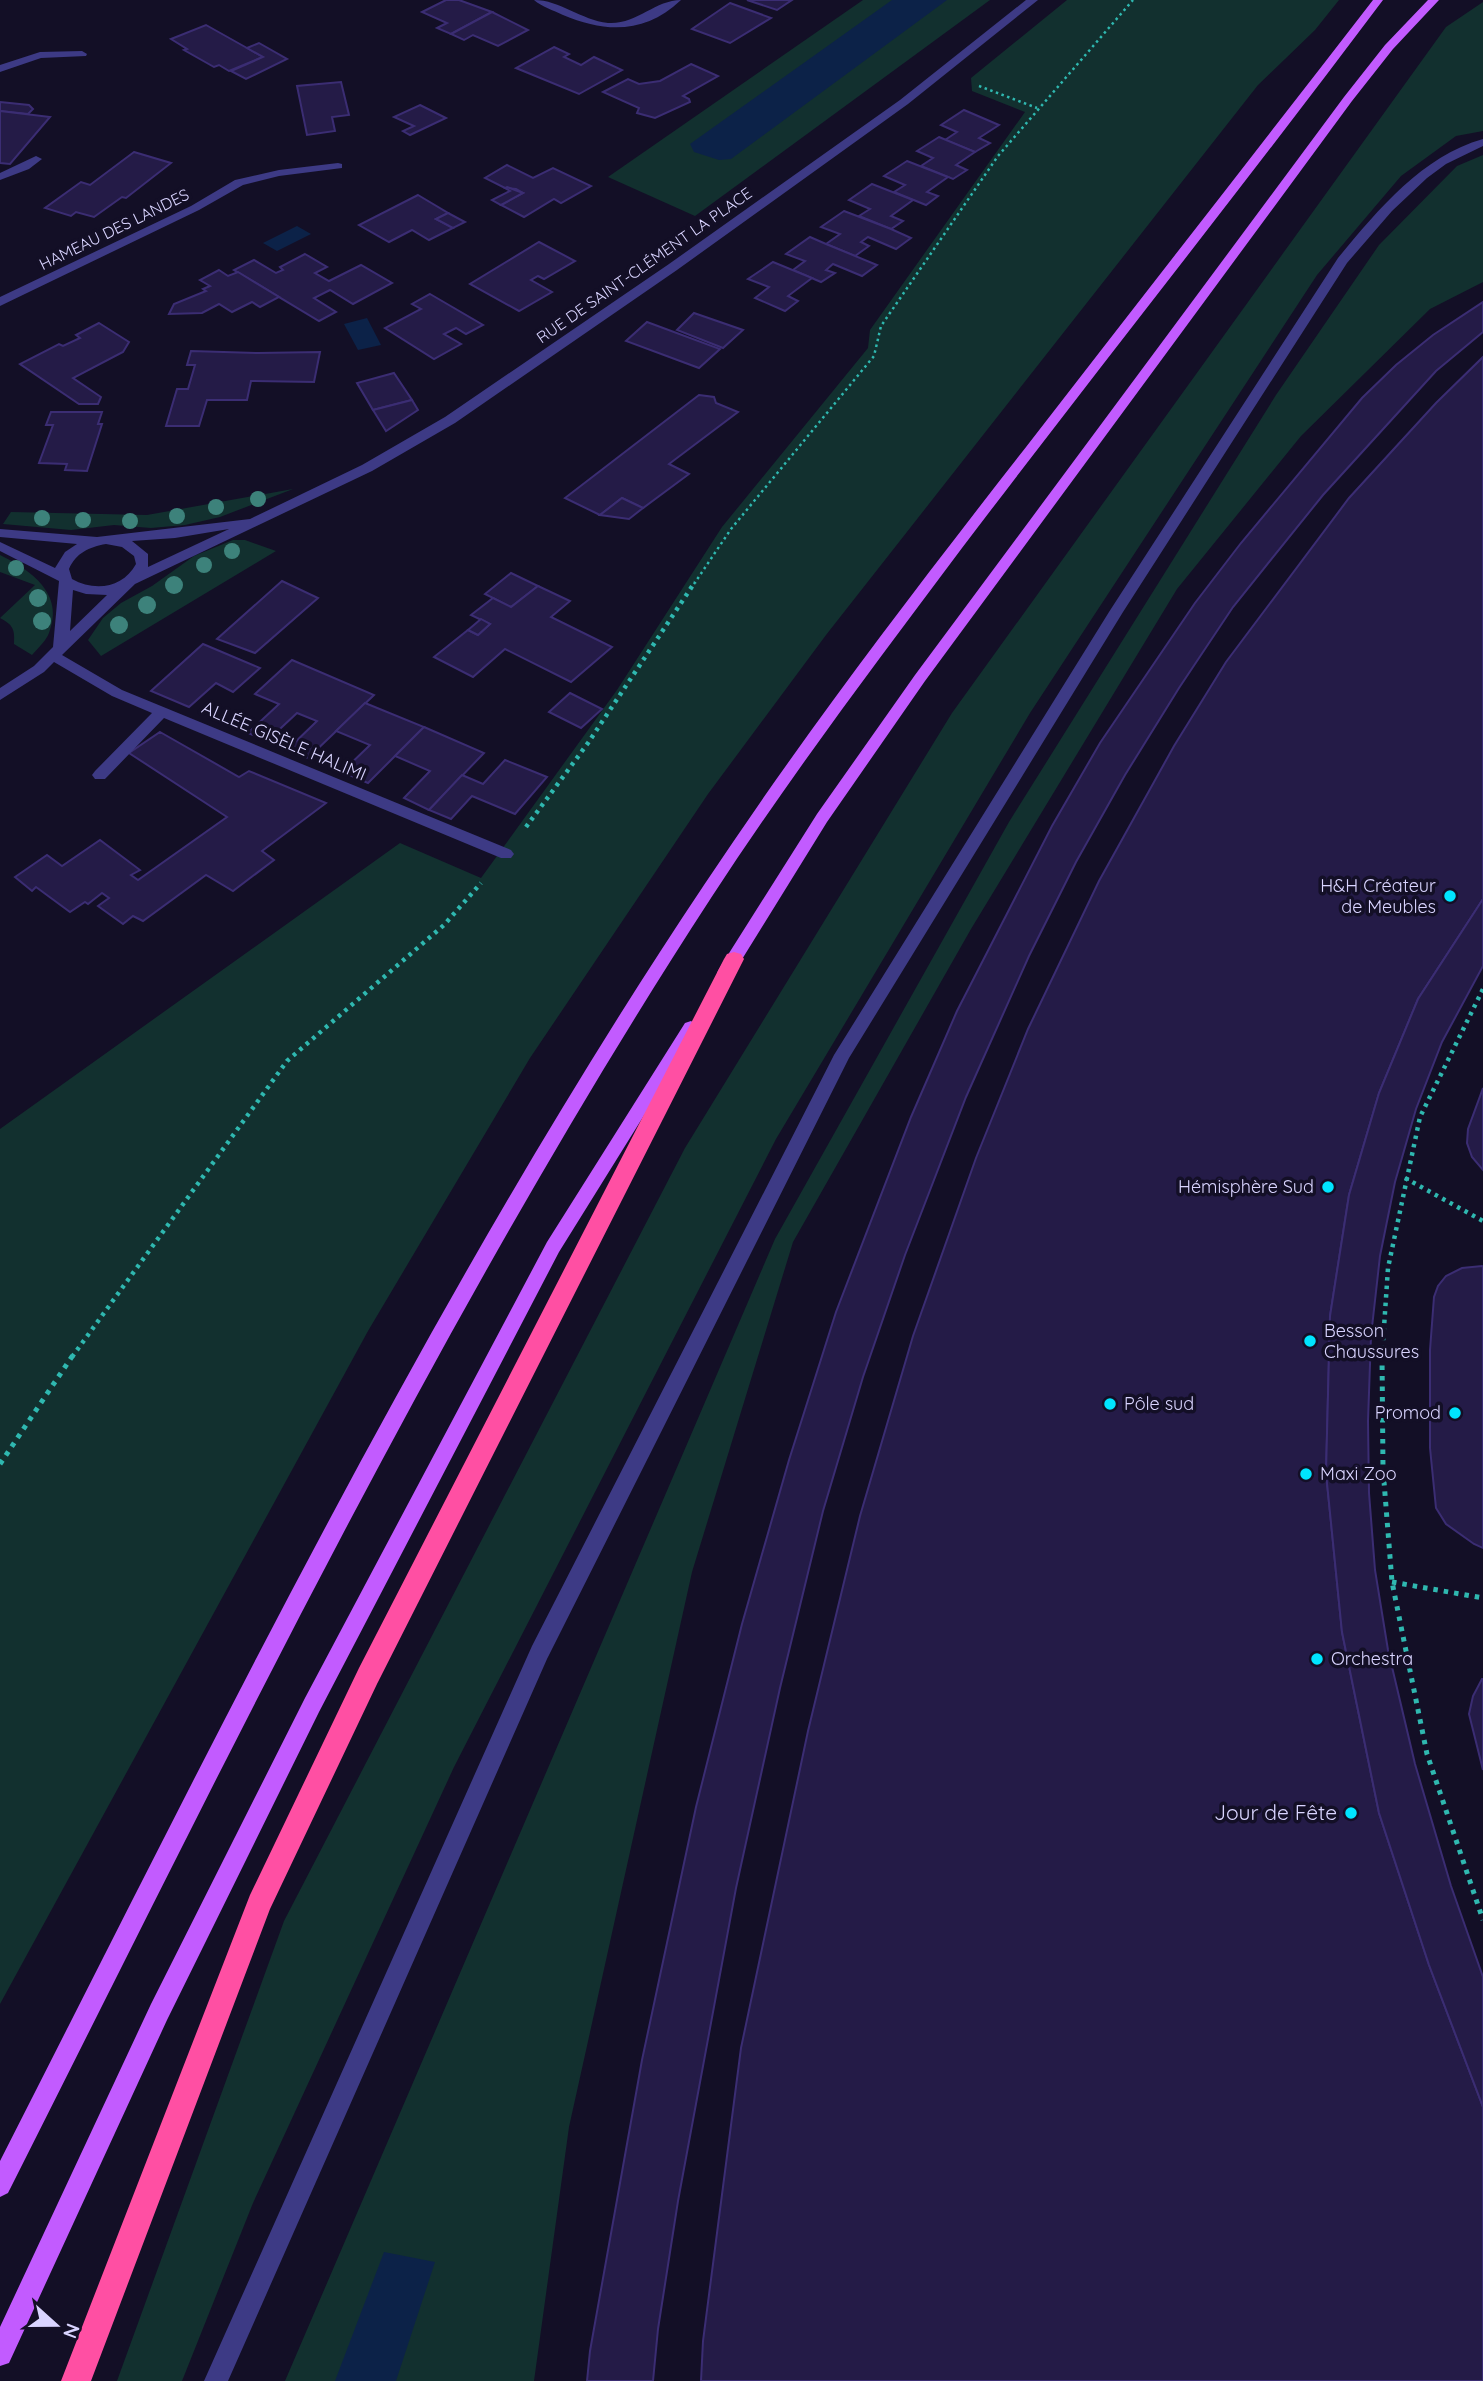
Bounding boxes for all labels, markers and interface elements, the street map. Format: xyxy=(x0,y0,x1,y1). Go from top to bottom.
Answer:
street label: RUE DE SAINT-CLÉMENT LA PLACE xyxy=(532,183,756,347)
street label: HAMEAU DES LANDES xyxy=(36,184,192,274)
street label: ALLÉE GISÈLE HALIMI xyxy=(199,696,370,786)
place label: H&H Créateur de Meubles xyxy=(1320,874,1436,918)
marker: H&H Créateur de Meubles xyxy=(1442,888,1458,904)
place label: Hémisphère Sud xyxy=(1178,1175,1314,1198)
marker: Hémisphère Sud xyxy=(1320,1179,1336,1195)
place label: Besson Chaussures xyxy=(1324,1319,1419,1363)
marker: Besson Chaussures xyxy=(1302,1333,1318,1349)
place label: Pôle sud xyxy=(1124,1392,1194,1415)
marker: Pôle sud xyxy=(1102,1396,1118,1412)
place label: Promod xyxy=(1375,1401,1441,1424)
marker: Promod xyxy=(1447,1405,1463,1421)
place label: Maxi Zoo xyxy=(1320,1462,1397,1485)
marker: Maxi Zoo xyxy=(1298,1466,1314,1482)
place label: Orchestra xyxy=(1331,1647,1413,1670)
marker: Orchestra xyxy=(1309,1651,1325,1667)
place label: Jour de Fête xyxy=(1214,1799,1337,1825)
marker: Jour de Fête xyxy=(1343,1805,1359,1821)
north arrow xyxy=(21,2290,91,2360)
text: N xyxy=(58,2320,86,2342)

